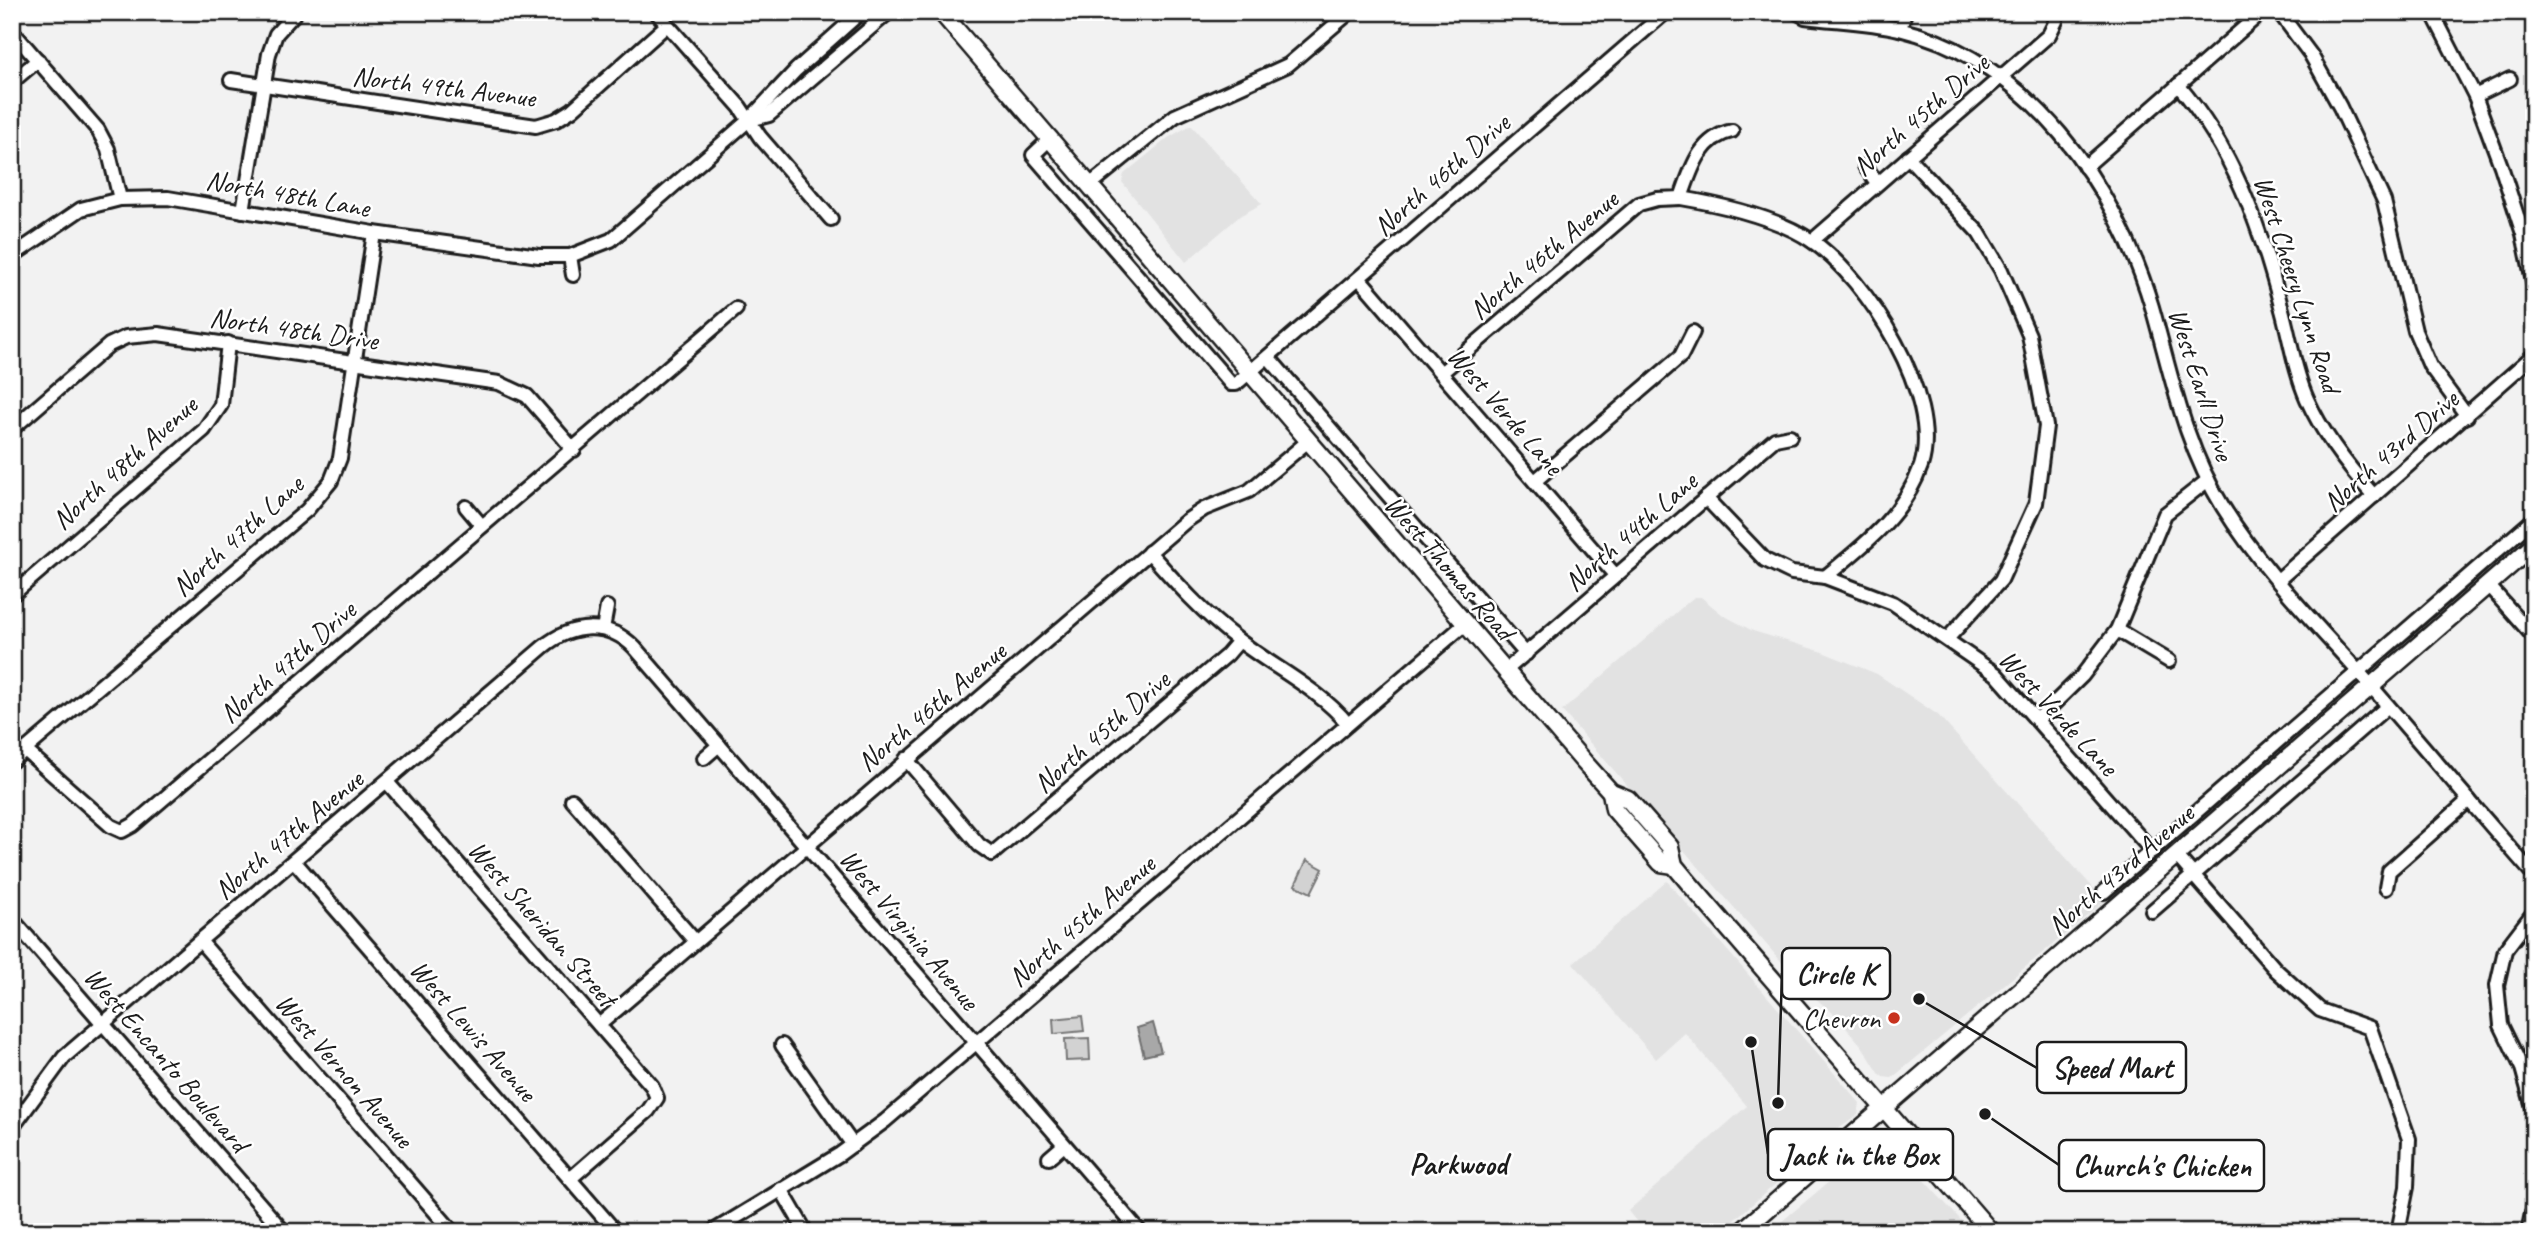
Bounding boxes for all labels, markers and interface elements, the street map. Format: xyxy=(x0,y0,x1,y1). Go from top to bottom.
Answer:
street label: North 45th Drive xyxy=(1845,44,1997,183)
street label: North 49th Avenue xyxy=(351,58,539,115)
street label: North 46th Drive xyxy=(1366,104,1518,243)
street label: North 48th Lane xyxy=(203,162,374,225)
street label: West Cheery Lynn Road xyxy=(2246,172,2350,401)
street label: North 46th Avenue xyxy=(1462,181,1626,327)
street label: North 48th Drive xyxy=(208,299,382,358)
street label: West Earll Drive xyxy=(2161,304,2243,466)
street label: West Verde Lane xyxy=(1440,338,1573,484)
street label: North 43rd Drive xyxy=(2315,381,2467,519)
street label: North 48th Avenue xyxy=(44,387,206,537)
street label: North 44th Lane xyxy=(1556,463,1706,599)
street label: North 47th Lane xyxy=(164,466,312,604)
street label: West Thomas Road xyxy=(1377,488,1525,650)
street label: North 47th Drive xyxy=(212,591,364,730)
street label: North 46th Avenue xyxy=(850,633,1014,779)
street label: West Verde Lane xyxy=(1991,642,2127,784)
street label: North 45th Drive xyxy=(1026,661,1178,800)
street label: North 47th Avenue xyxy=(207,761,371,907)
street label: North 43rd Avenue xyxy=(2040,795,2202,943)
street label: West Sheridan Street xyxy=(461,833,627,1017)
street label: West Virginia Avenue xyxy=(832,842,988,1018)
street label: North 45th Avenue xyxy=(1000,846,1164,994)
callout: Circle K xyxy=(1782,948,1890,999)
street label: West Lewis Avenue xyxy=(402,952,546,1110)
text: Circle K xyxy=(1796,955,1882,993)
street label: West Encanto Boulevard xyxy=(77,960,259,1162)
street label: West Vernon Avenue xyxy=(268,986,423,1156)
place label: Chevron xyxy=(1803,1001,1881,1036)
marker: Chevron xyxy=(1886,1010,1902,1026)
callout: Speed Mart xyxy=(2037,1042,2186,1093)
text: Speed Mart xyxy=(2052,1049,2175,1087)
callout: Jack in the Box xyxy=(1768,1129,1953,1180)
text: Jack in the Box xyxy=(1780,1136,1941,1174)
callout: Church's Chicken xyxy=(2059,1140,2264,1191)
district label: Parkwood xyxy=(1409,1145,1512,1183)
text: Church's Chicken xyxy=(2073,1147,2252,1185)

